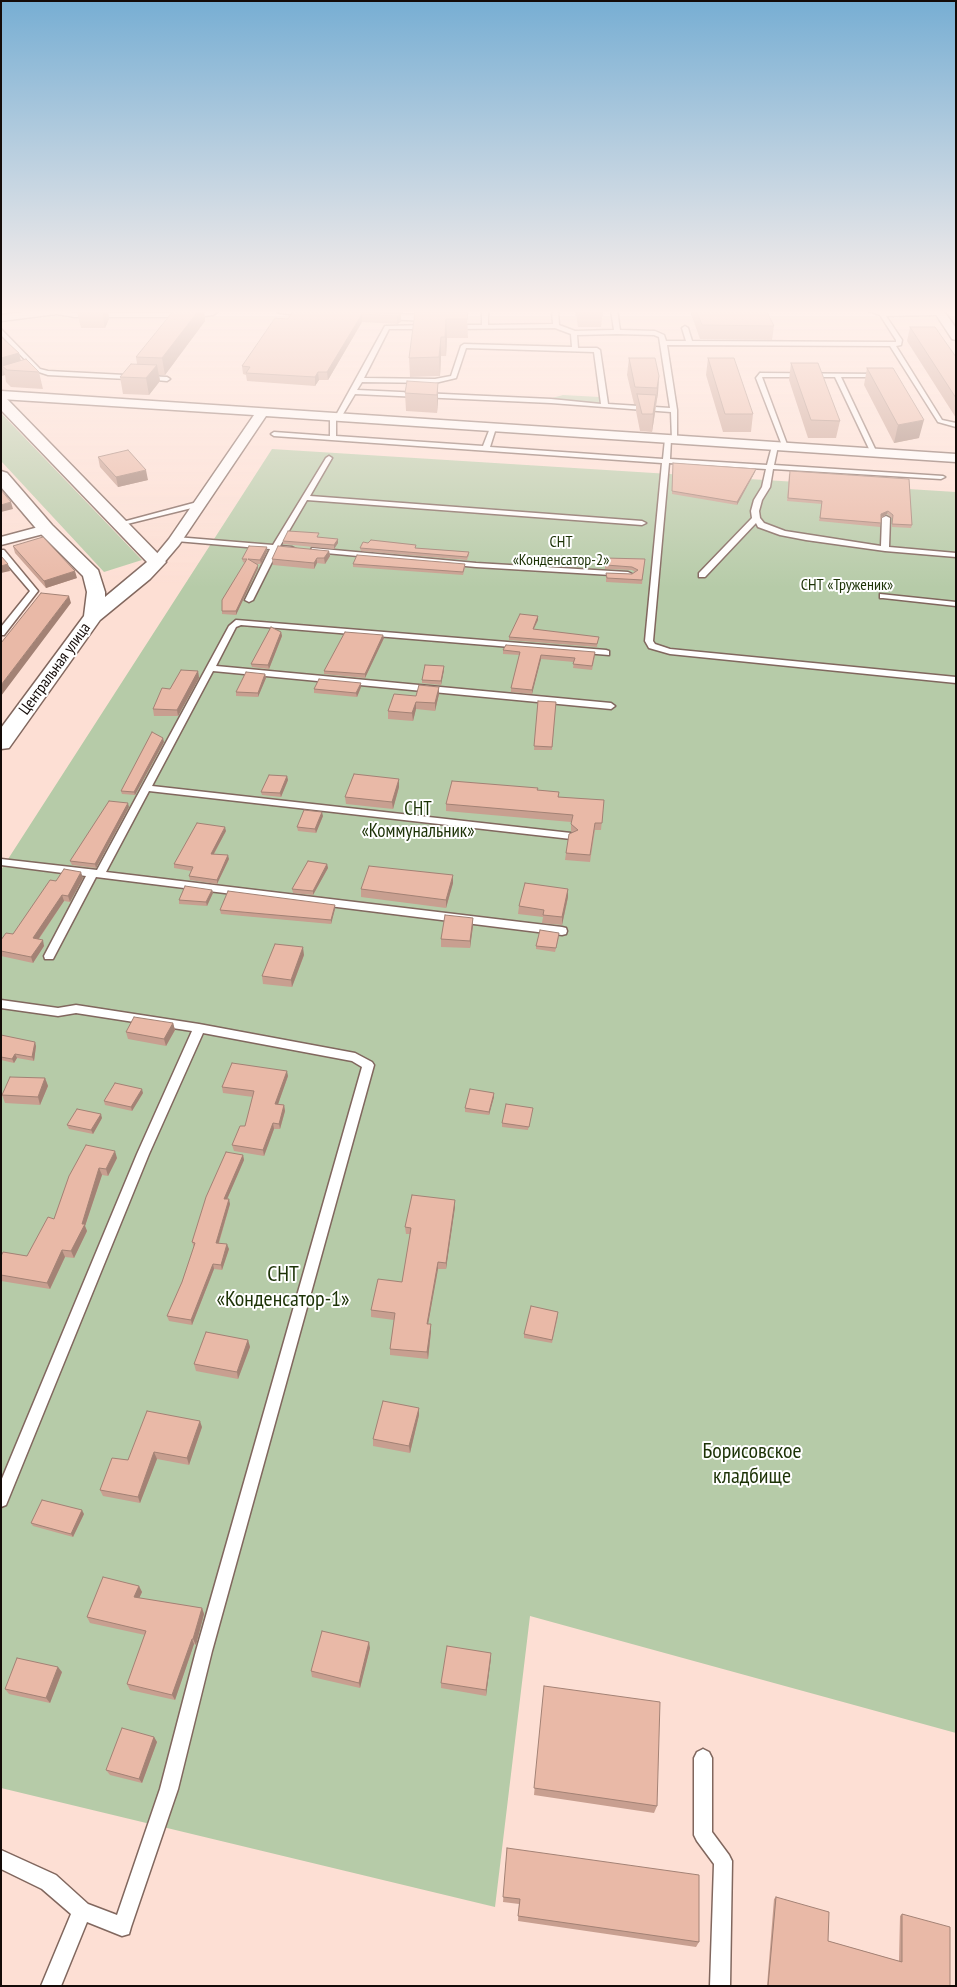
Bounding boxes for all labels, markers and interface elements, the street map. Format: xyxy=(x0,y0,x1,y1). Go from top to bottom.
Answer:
park label: СНТ «Конденсатор-2» xyxy=(513,532,609,570)
park label: СНТ «Труженик» xyxy=(801,575,893,595)
street label: Центральная улица xyxy=(15,619,95,719)
park label: СНТ «Коммунальник» xyxy=(362,799,474,843)
park label: СНТ «Конденсатор-1» xyxy=(217,1262,349,1314)
park label: Борисовское кладбище xyxy=(702,1439,802,1490)

